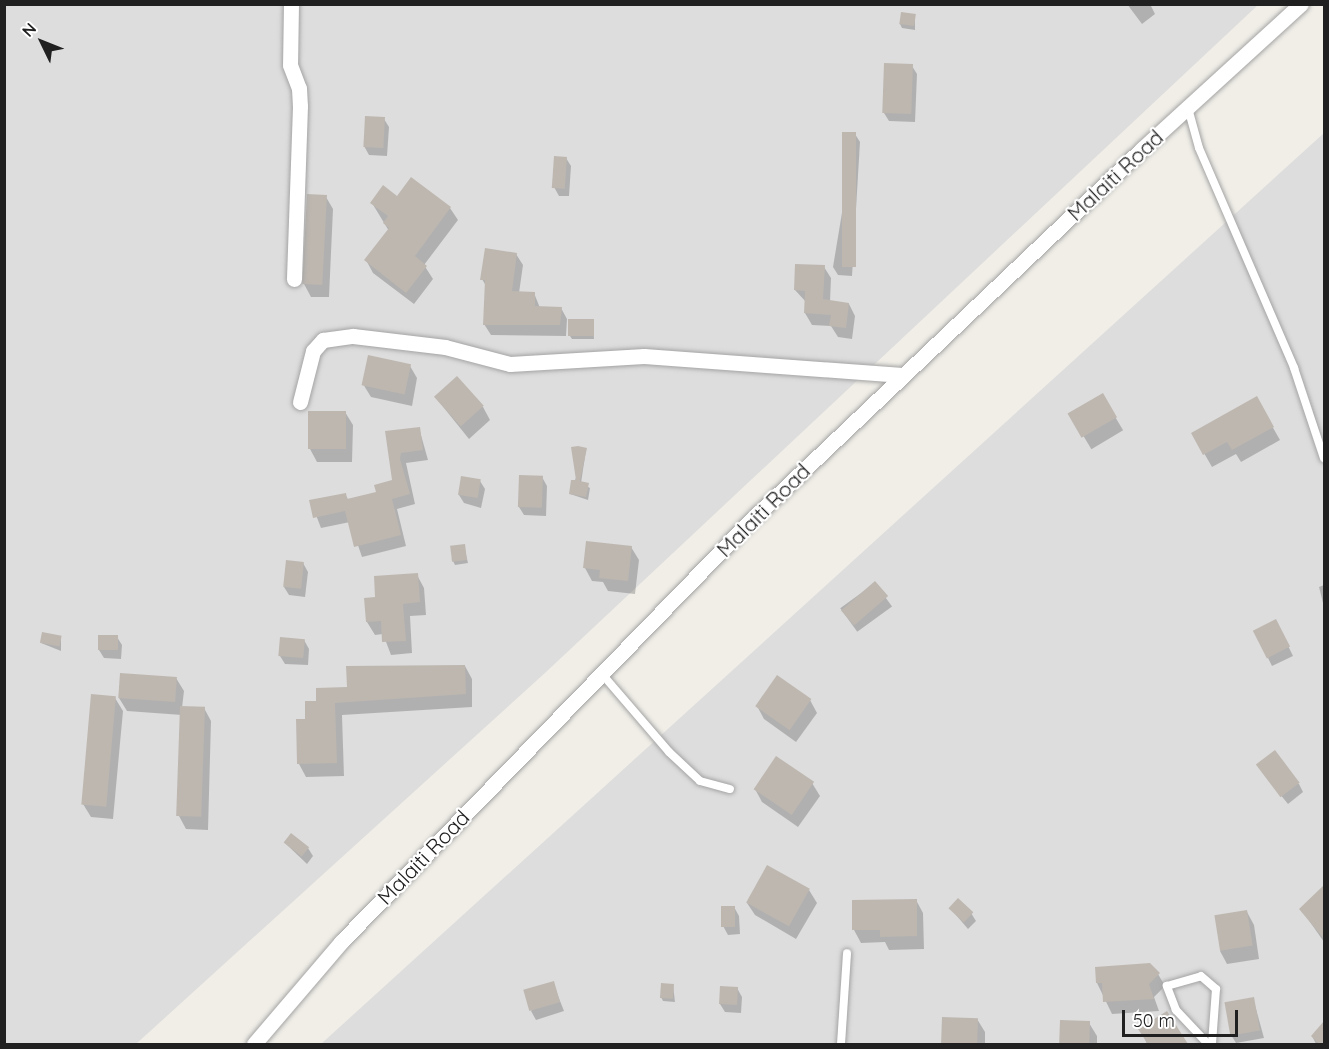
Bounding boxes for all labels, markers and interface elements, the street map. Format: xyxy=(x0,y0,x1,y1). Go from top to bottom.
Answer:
north arrow xyxy=(12,12,72,72)
text: N xyxy=(18,19,40,41)
street label: Malaiti Road xyxy=(1062,124,1168,226)
street label: Malaiti Road xyxy=(711,458,815,562)
street label: Malaiti Road xyxy=(372,805,474,909)
scale bar xyxy=(1125,998,1240,1036)
text: 50 m xyxy=(1133,1009,1175,1032)

